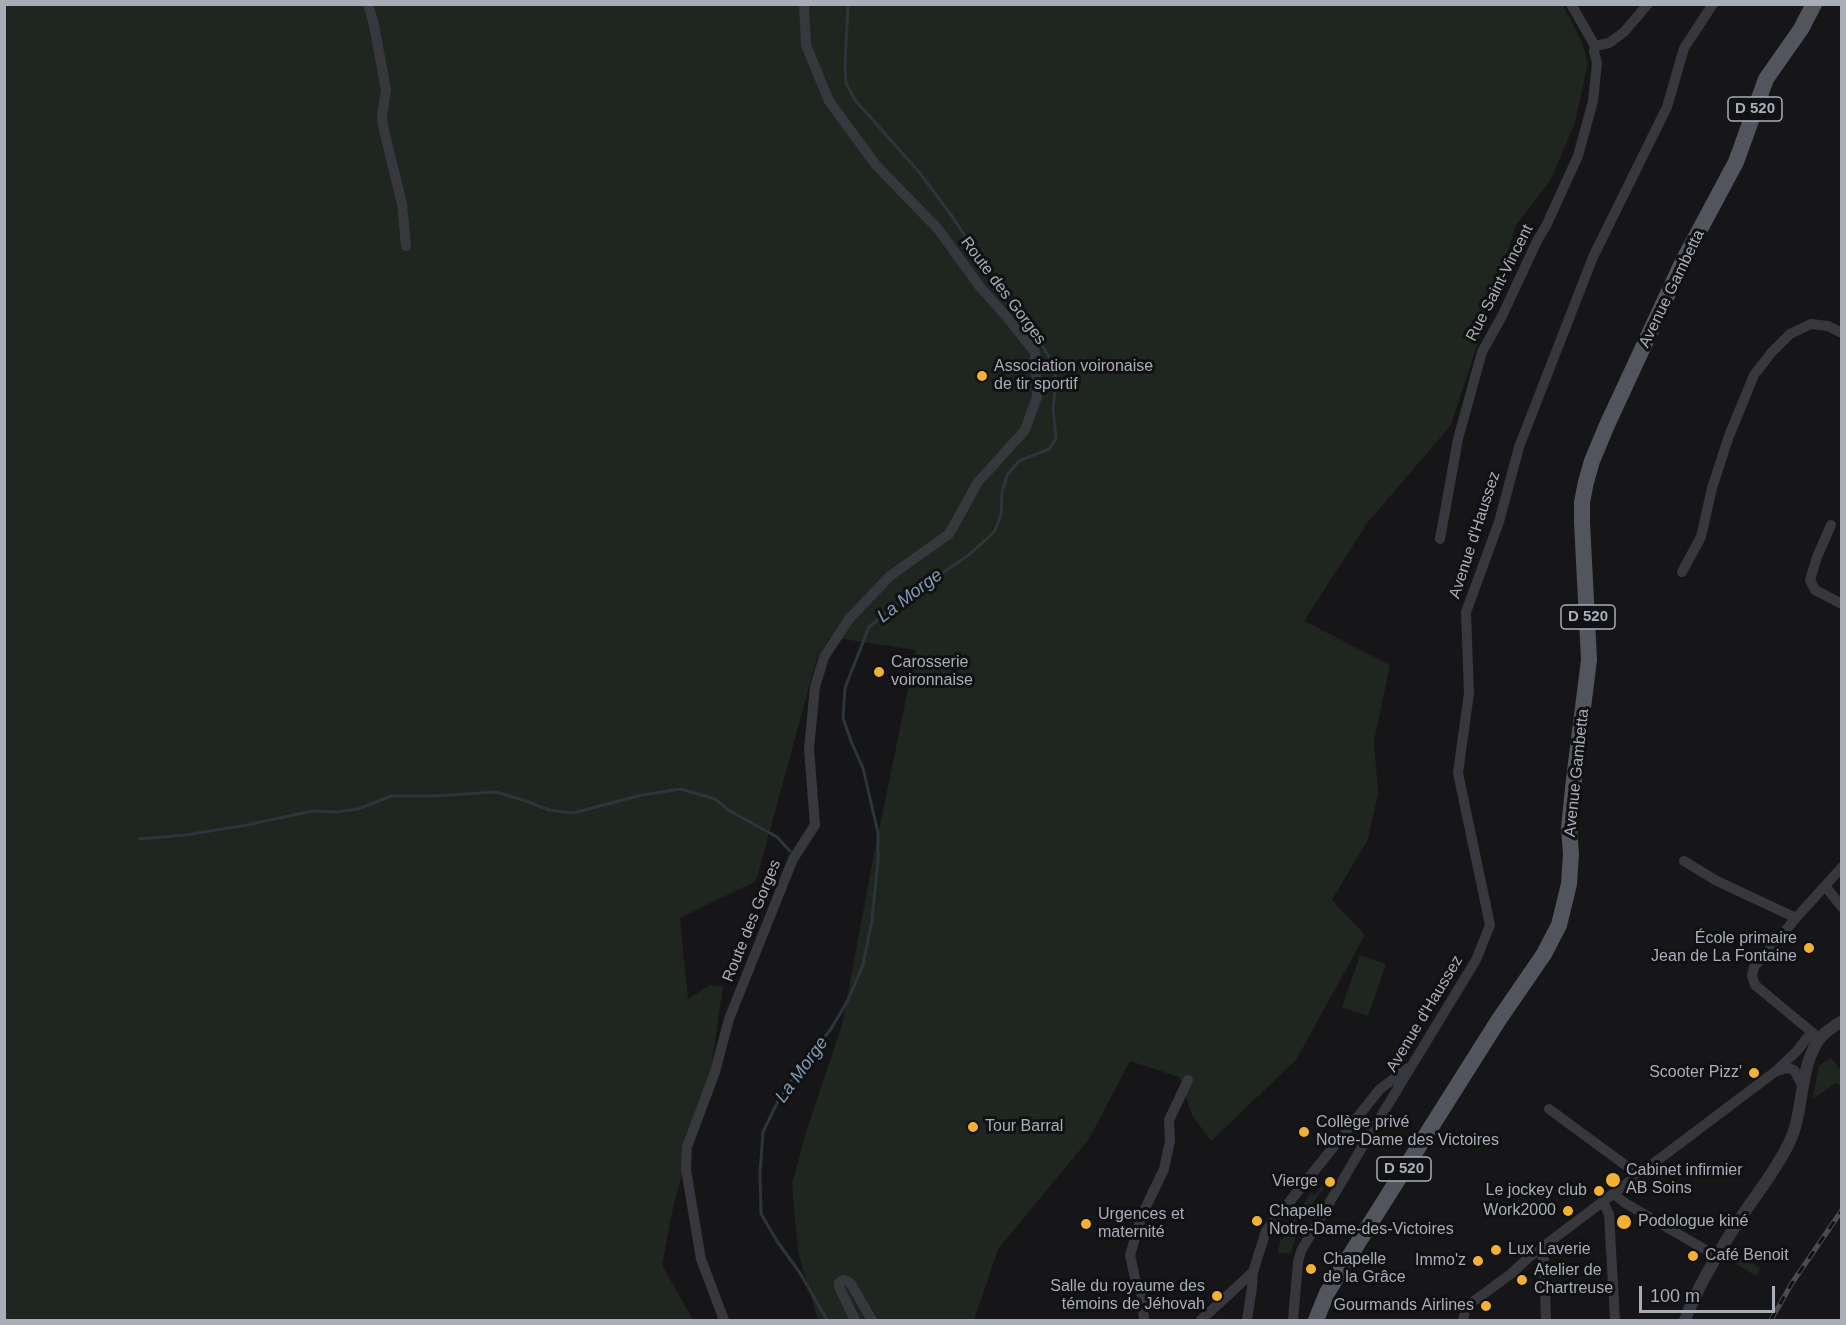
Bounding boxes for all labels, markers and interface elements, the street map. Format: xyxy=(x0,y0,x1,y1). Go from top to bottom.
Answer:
road number: D 520 xyxy=(1728,97,1782,121)
street label: Rue Saint-Vincent xyxy=(1462,221,1538,345)
street label: Avenue Gambetta xyxy=(1635,227,1709,351)
street label: Route des Gorges xyxy=(956,233,1050,349)
place label: Association voironaise de tir sportif xyxy=(994,357,1153,395)
marker: Association voironaise de tir sportif xyxy=(975,369,989,383)
street label: Avenue d'Haussez xyxy=(1445,469,1505,601)
water label: La Morge xyxy=(873,564,947,628)
road number: D 520 xyxy=(1561,605,1615,629)
place label: Carosserie voironnaise xyxy=(891,653,973,691)
marker: Carosserie voironnaise xyxy=(872,665,886,679)
street label: Avenue Gambetta xyxy=(1561,708,1593,838)
street label: Route des Gorges xyxy=(719,857,785,985)
place label: École primaire Jean de La Fontaine xyxy=(1651,929,1797,967)
marker: École primaire Jean de La Fontaine xyxy=(1802,941,1816,955)
street label: Avenue d'Haussez xyxy=(1383,952,1467,1076)
water label: La Morge xyxy=(771,1033,833,1107)
place label: Scooter Pizz' xyxy=(1649,1063,1742,1083)
marker: Scooter Pizz' xyxy=(1747,1066,1761,1080)
place label: Collège privé Notre-Dame des Victoires xyxy=(1316,1113,1499,1151)
place label: Tour Barral xyxy=(985,1117,1063,1137)
marker: Tour Barral xyxy=(966,1120,980,1134)
marker: Collège privé Notre-Dame des Victoires xyxy=(1297,1125,1311,1139)
road number: D 520 xyxy=(1377,1157,1431,1181)
place label: Cabinet infirmier AB Soins xyxy=(1626,1161,1742,1199)
marker: Cabinet infirmier AB Soins xyxy=(1604,1171,1622,1189)
place label: Vierge xyxy=(1272,1172,1318,1192)
marker: Vierge xyxy=(1323,1175,1337,1189)
place label: Le jockey club xyxy=(1486,1181,1587,1201)
marker: Le jockey club xyxy=(1592,1184,1606,1198)
place label: Work2000 xyxy=(1483,1201,1556,1221)
place label: Chapelle Notre-Dame-des-Victoires xyxy=(1269,1202,1454,1240)
marker: Work2000 xyxy=(1561,1204,1575,1218)
place label: Urgences et maternité xyxy=(1098,1205,1184,1243)
place label: Podologue kiné xyxy=(1638,1212,1748,1232)
marker: Podologue kiné xyxy=(1615,1213,1633,1231)
marker: Chapelle Notre-Dame-des-Victoires xyxy=(1250,1214,1264,1228)
marker: Urgences et maternité xyxy=(1079,1217,1093,1231)
place label: Lux Laverie xyxy=(1508,1240,1591,1260)
marker: Lux Laverie xyxy=(1489,1243,1503,1257)
place label: Café Benoit xyxy=(1705,1246,1789,1266)
marker: Café Benoit xyxy=(1686,1249,1700,1263)
place label: Chapelle de la Grâce xyxy=(1323,1250,1406,1288)
place label: Immo'z xyxy=(1415,1251,1466,1271)
marker: Immo'z xyxy=(1471,1254,1485,1268)
place label: Atelier de Chartreuse xyxy=(1534,1261,1613,1299)
marker: Chapelle de la Grâce xyxy=(1304,1262,1318,1276)
marker: Atelier de Chartreuse xyxy=(1515,1273,1529,1287)
scale bar xyxy=(1642,1274,1778,1312)
place label: Salle du royaume des témoins de Jéhovah xyxy=(1050,1277,1205,1315)
text: 100 m xyxy=(1650,1286,1700,1306)
marker: Salle du royaume des témoins de Jéhovah xyxy=(1210,1289,1224,1303)
place label: Gourmands Airlines xyxy=(1334,1296,1474,1316)
marker: Gourmands Airlines xyxy=(1479,1299,1493,1313)

